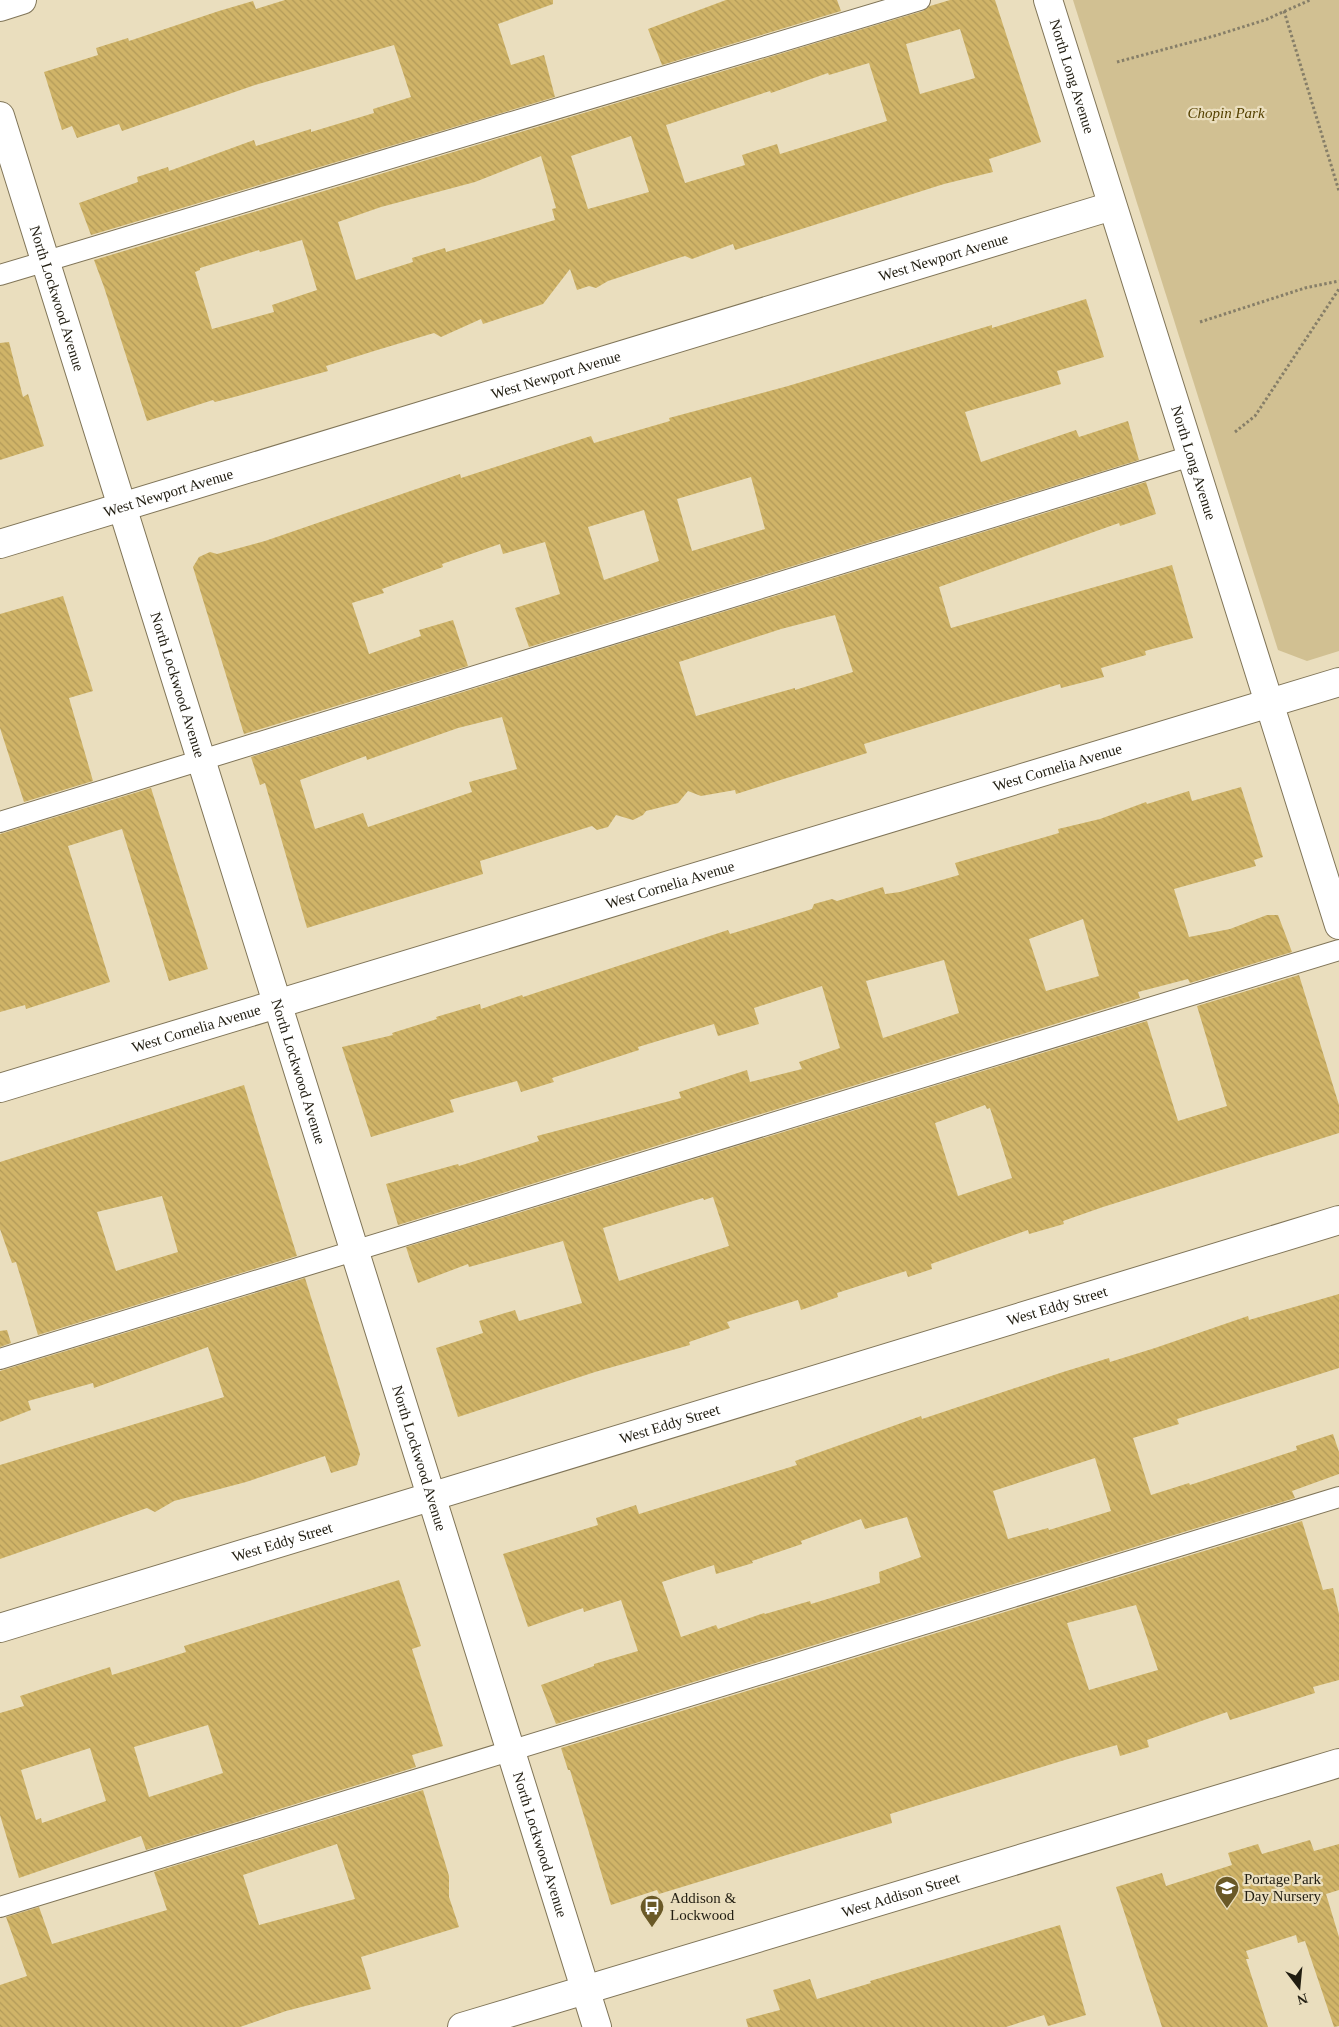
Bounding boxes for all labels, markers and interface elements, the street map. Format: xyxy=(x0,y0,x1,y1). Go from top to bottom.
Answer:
street label: North Long Avenue xyxy=(1047,17,1098,136)
park label: Chopin Park xyxy=(1187,105,1265,121)
street label: North Lockwood Avenue xyxy=(27,224,87,373)
street label: West Newport Avenue xyxy=(877,230,1010,284)
street label: West Newport Avenue xyxy=(489,348,623,402)
street label: North Long Avenue xyxy=(1168,404,1219,522)
street label: West Newport Avenue xyxy=(102,466,235,520)
street label: North Lockwood Avenue xyxy=(148,610,208,760)
street label: West Cornelia Avenue xyxy=(991,740,1124,794)
street label: West Cornelia Avenue xyxy=(604,858,736,912)
street label: North Lockwood Avenue xyxy=(268,997,329,1146)
street label: West Cornelia Avenue xyxy=(130,1001,263,1056)
street label: West Eddy Street xyxy=(1005,1283,1110,1329)
street label: North Lockwood Avenue xyxy=(389,1383,450,1533)
street label: West Eddy Street xyxy=(618,1401,722,1447)
street label: West Eddy Street xyxy=(230,1519,335,1565)
street label: North Lockwood Avenue xyxy=(510,1770,570,1920)
street label: West Addison Street xyxy=(840,1869,962,1920)
place label: Portage Park Day Nursery xyxy=(1244,1871,1322,1904)
school or university icon: Portage Park Day Nursery xyxy=(1214,1875,1240,1909)
place label: Addison & Lockwood xyxy=(670,1890,737,1923)
bus stop icon: Addison & Lockwood xyxy=(639,1894,665,1928)
north arrow xyxy=(1274,1962,1324,2012)
text: N xyxy=(1296,1990,1309,2008)

